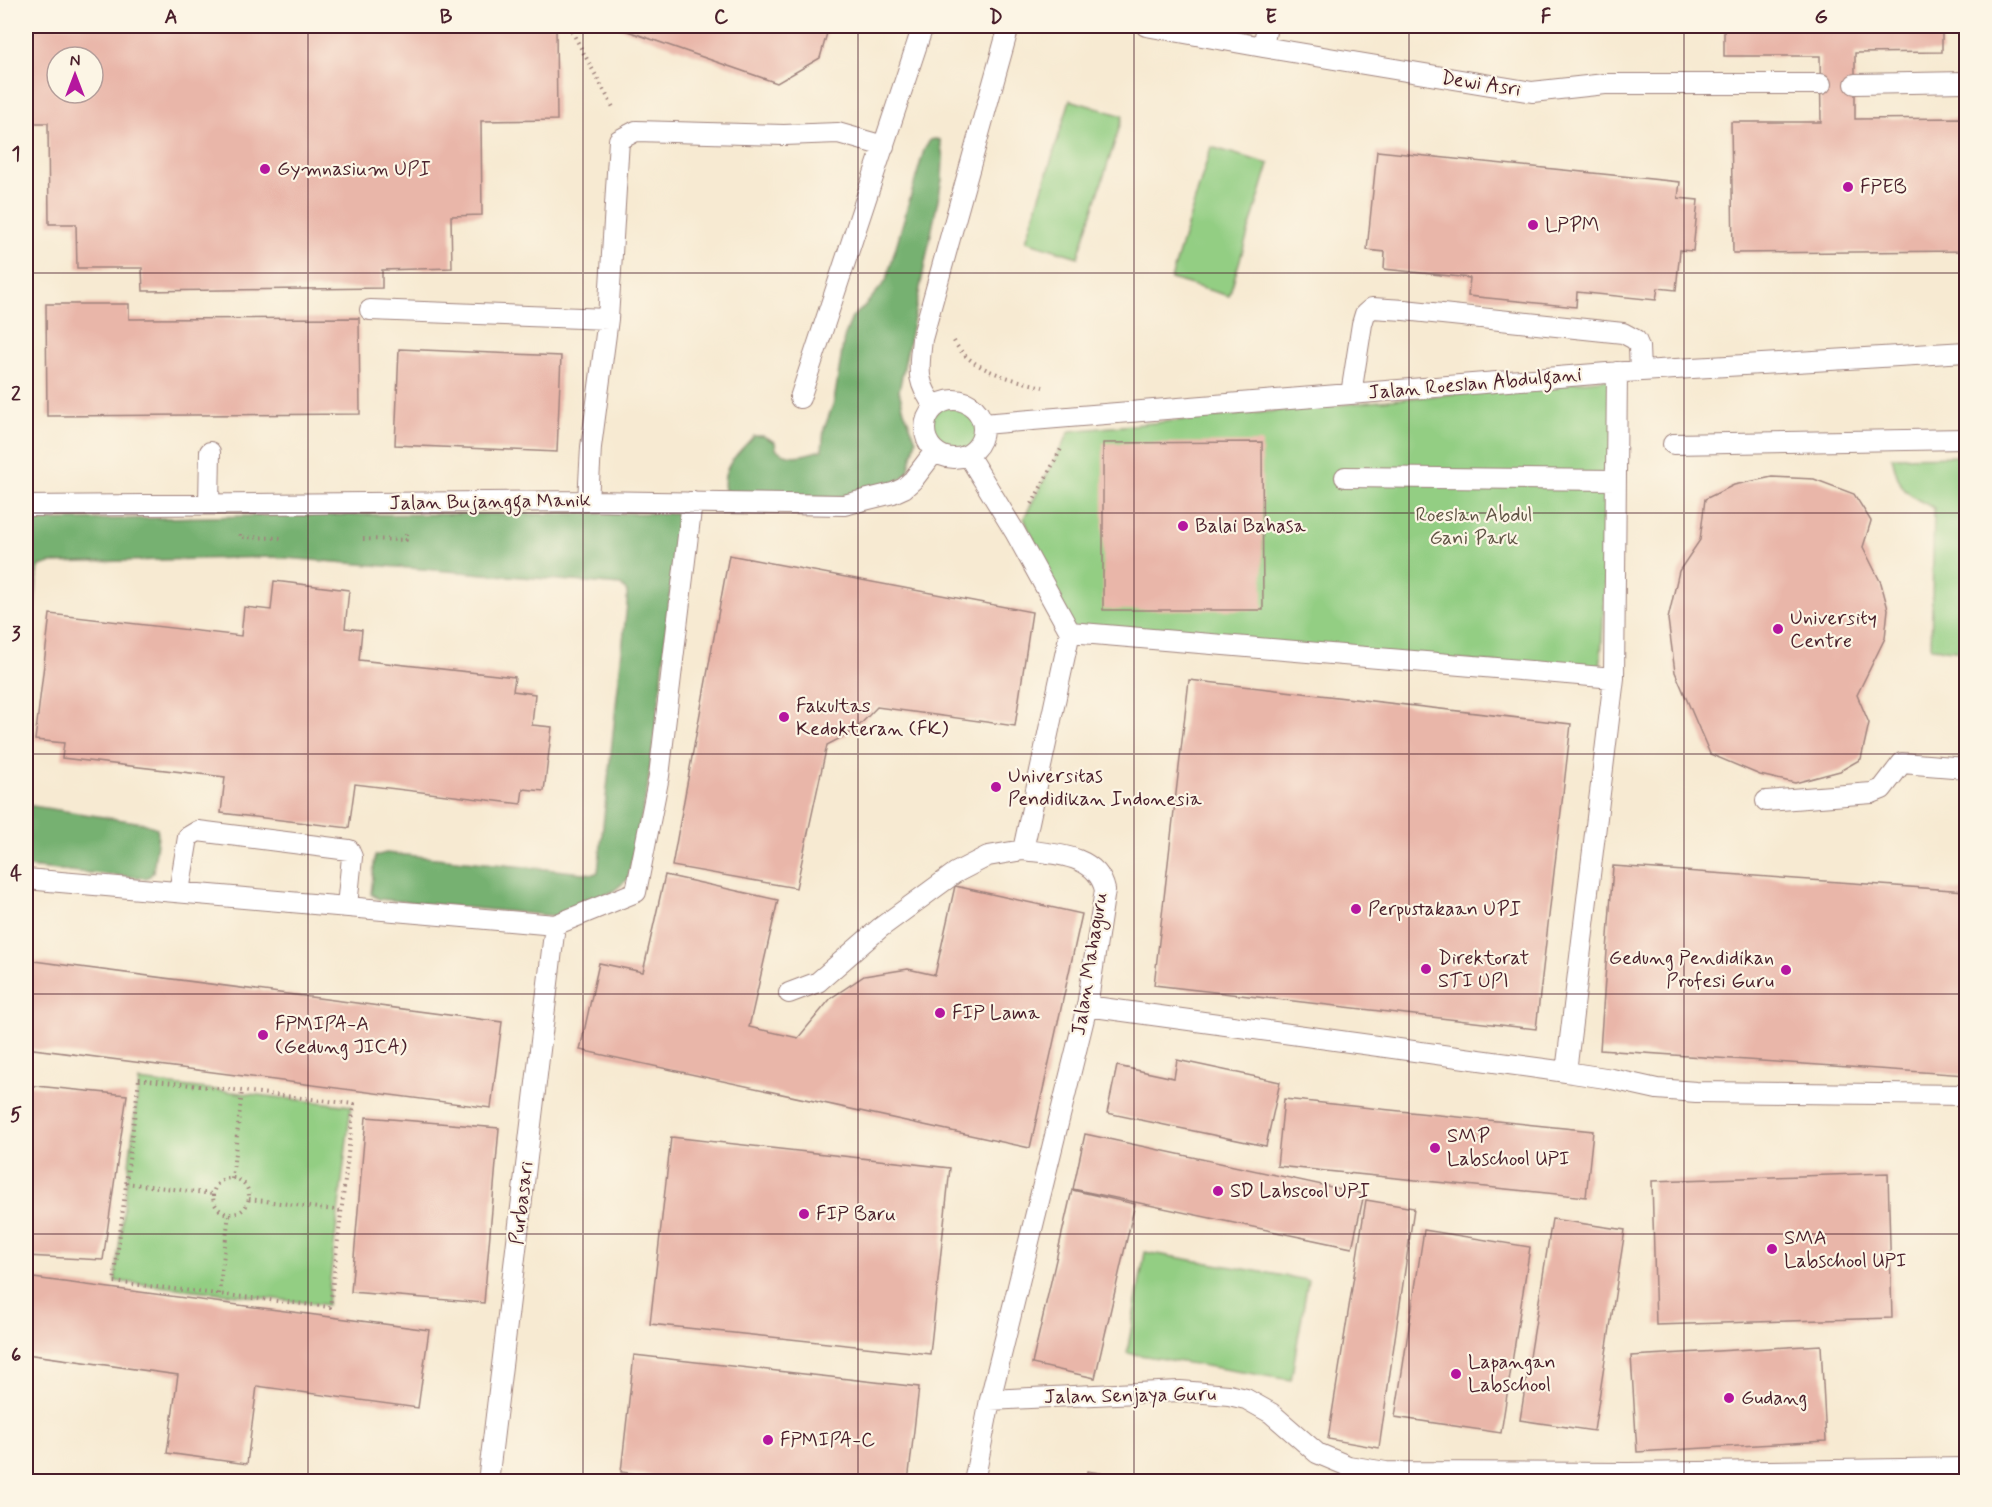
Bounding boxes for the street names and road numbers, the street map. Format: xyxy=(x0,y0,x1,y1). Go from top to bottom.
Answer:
street label: Dewi Asri xyxy=(1439,64,1523,104)
street label: Jalan Roeslan Abdulgani xyxy=(1367,361,1583,409)
street label: Jalan Bujangga Manik xyxy=(389,487,591,519)
street label: Jalan Mahaguru xyxy=(1065,890,1116,1038)
street label: Purbasari xyxy=(503,1160,541,1246)
street label: Jalan Senjaya Guru xyxy=(1044,1381,1216,1411)

